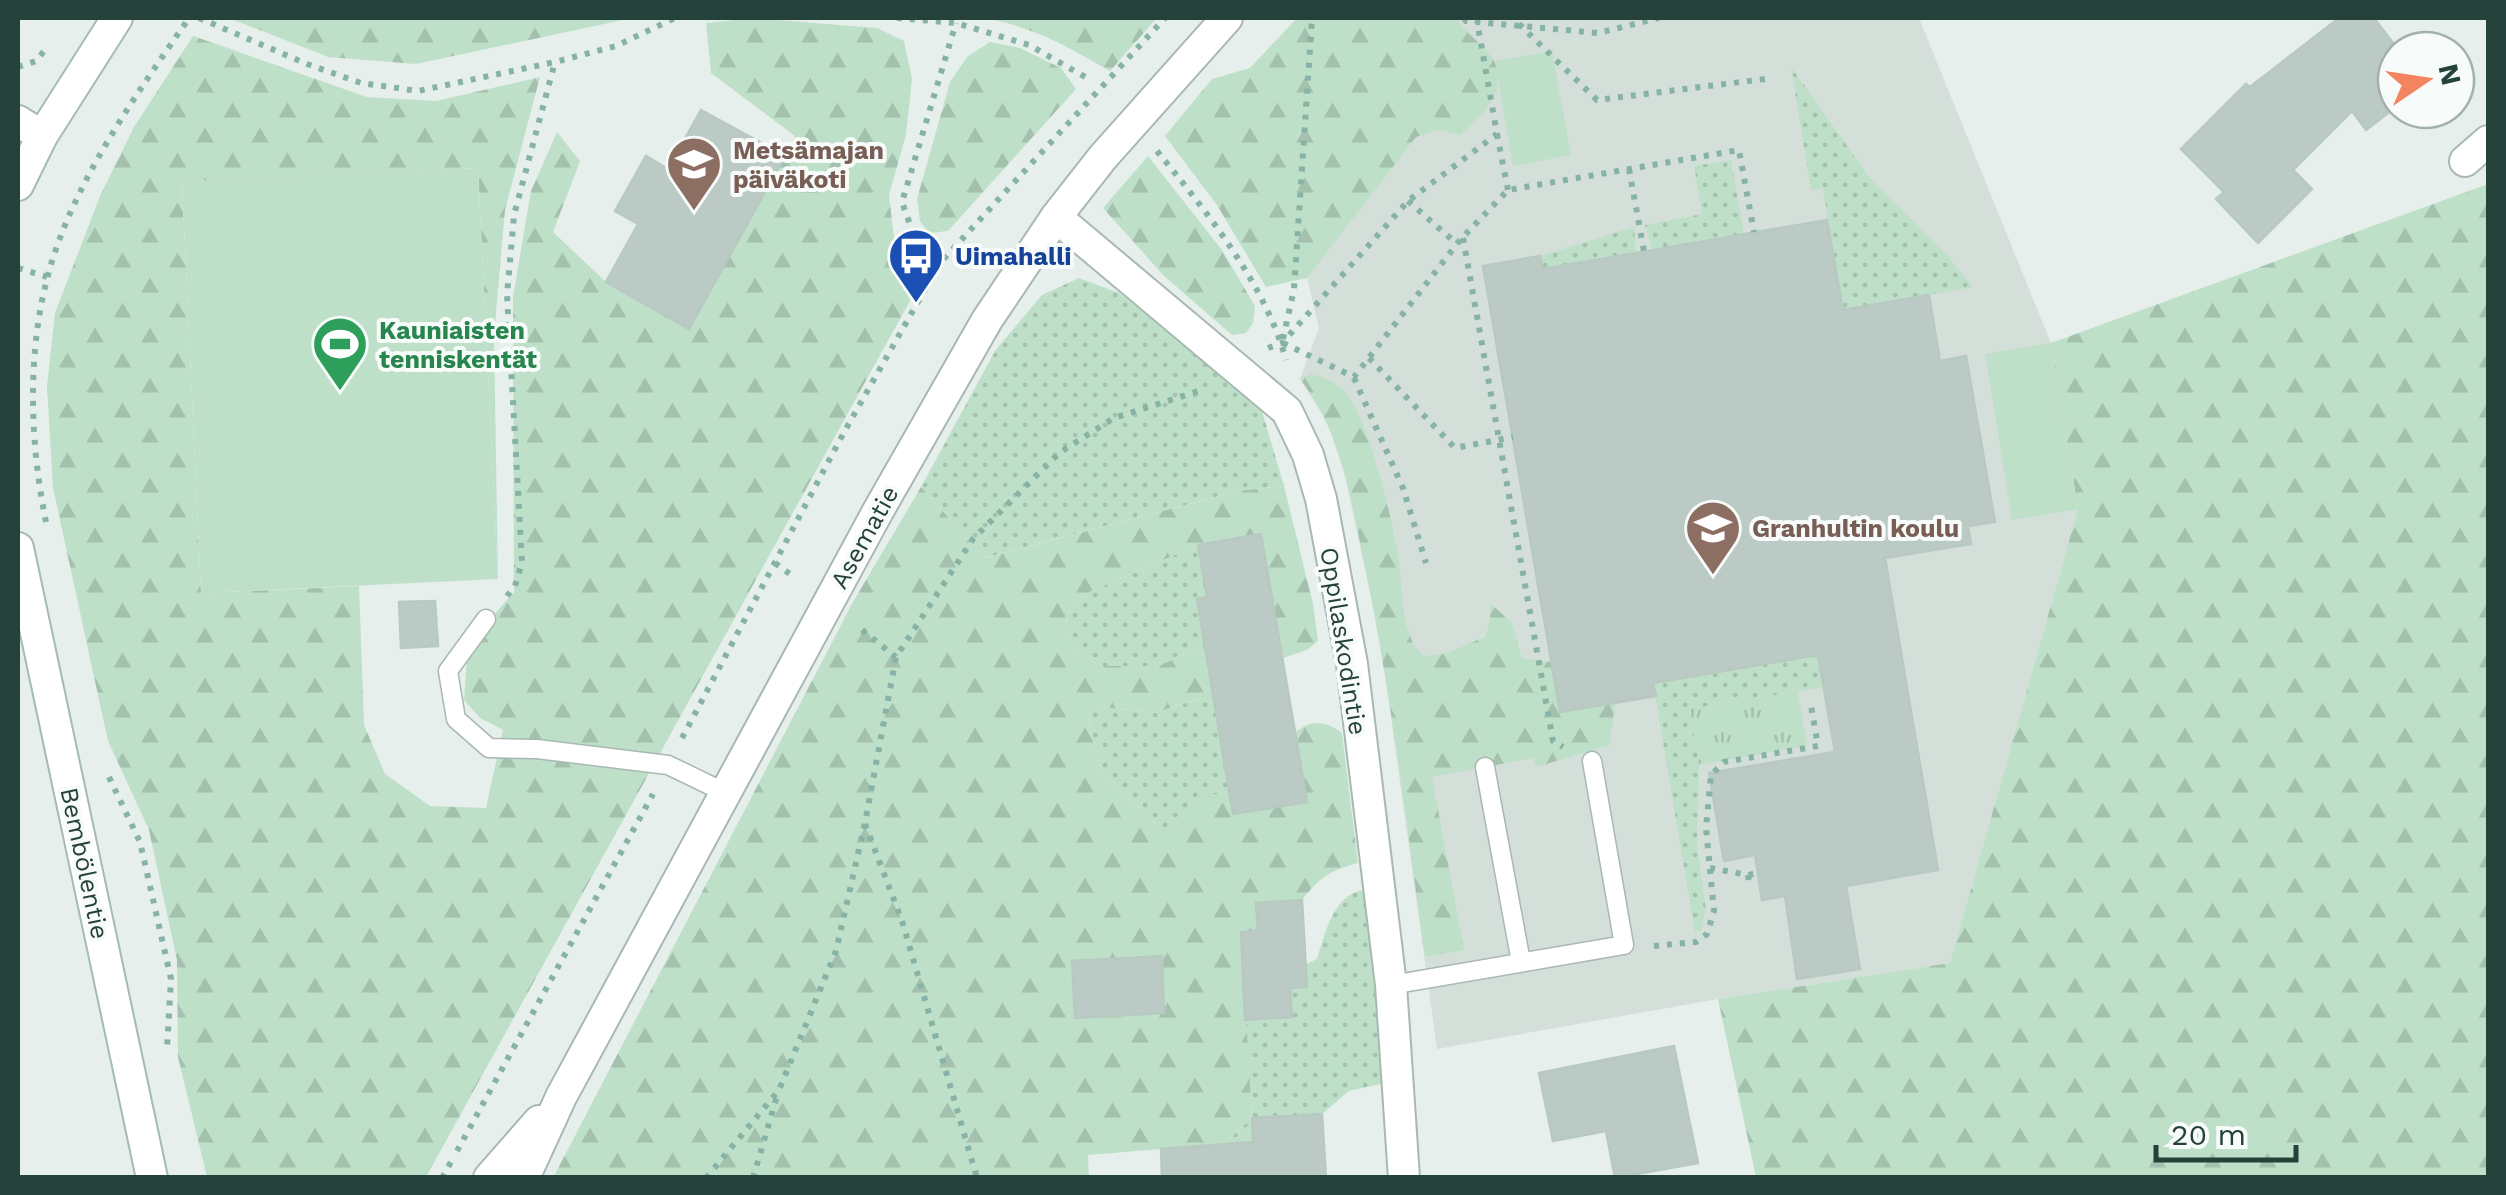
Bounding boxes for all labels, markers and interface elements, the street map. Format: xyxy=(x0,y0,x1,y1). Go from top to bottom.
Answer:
north arrow xyxy=(2376,30,2476,130)
text: N xyxy=(2431,61,2468,88)
school or university icon: Metsämajan päiväkoti xyxy=(664,134,724,213)
place label: Metsämajan päiväkoti xyxy=(733,136,884,194)
bus stop icon: Uimahalli xyxy=(886,226,946,305)
place label: Uimahalli xyxy=(955,242,1072,271)
sports icon: Kauniaisten tenniskentät xyxy=(310,314,370,393)
place label: Kauniaisten tenniskentät xyxy=(379,316,537,374)
street label: Asematie xyxy=(824,481,905,594)
school or university icon: Granhultin koulu xyxy=(1683,498,1743,577)
place label: Granhultin koulu xyxy=(1752,514,1959,543)
street label: Oppilaskodintie xyxy=(1314,545,1373,737)
street label: Bembölentie xyxy=(54,785,115,942)
scale bar xyxy=(2156,1100,2296,1162)
text: 20 m xyxy=(2171,1117,2246,1152)

